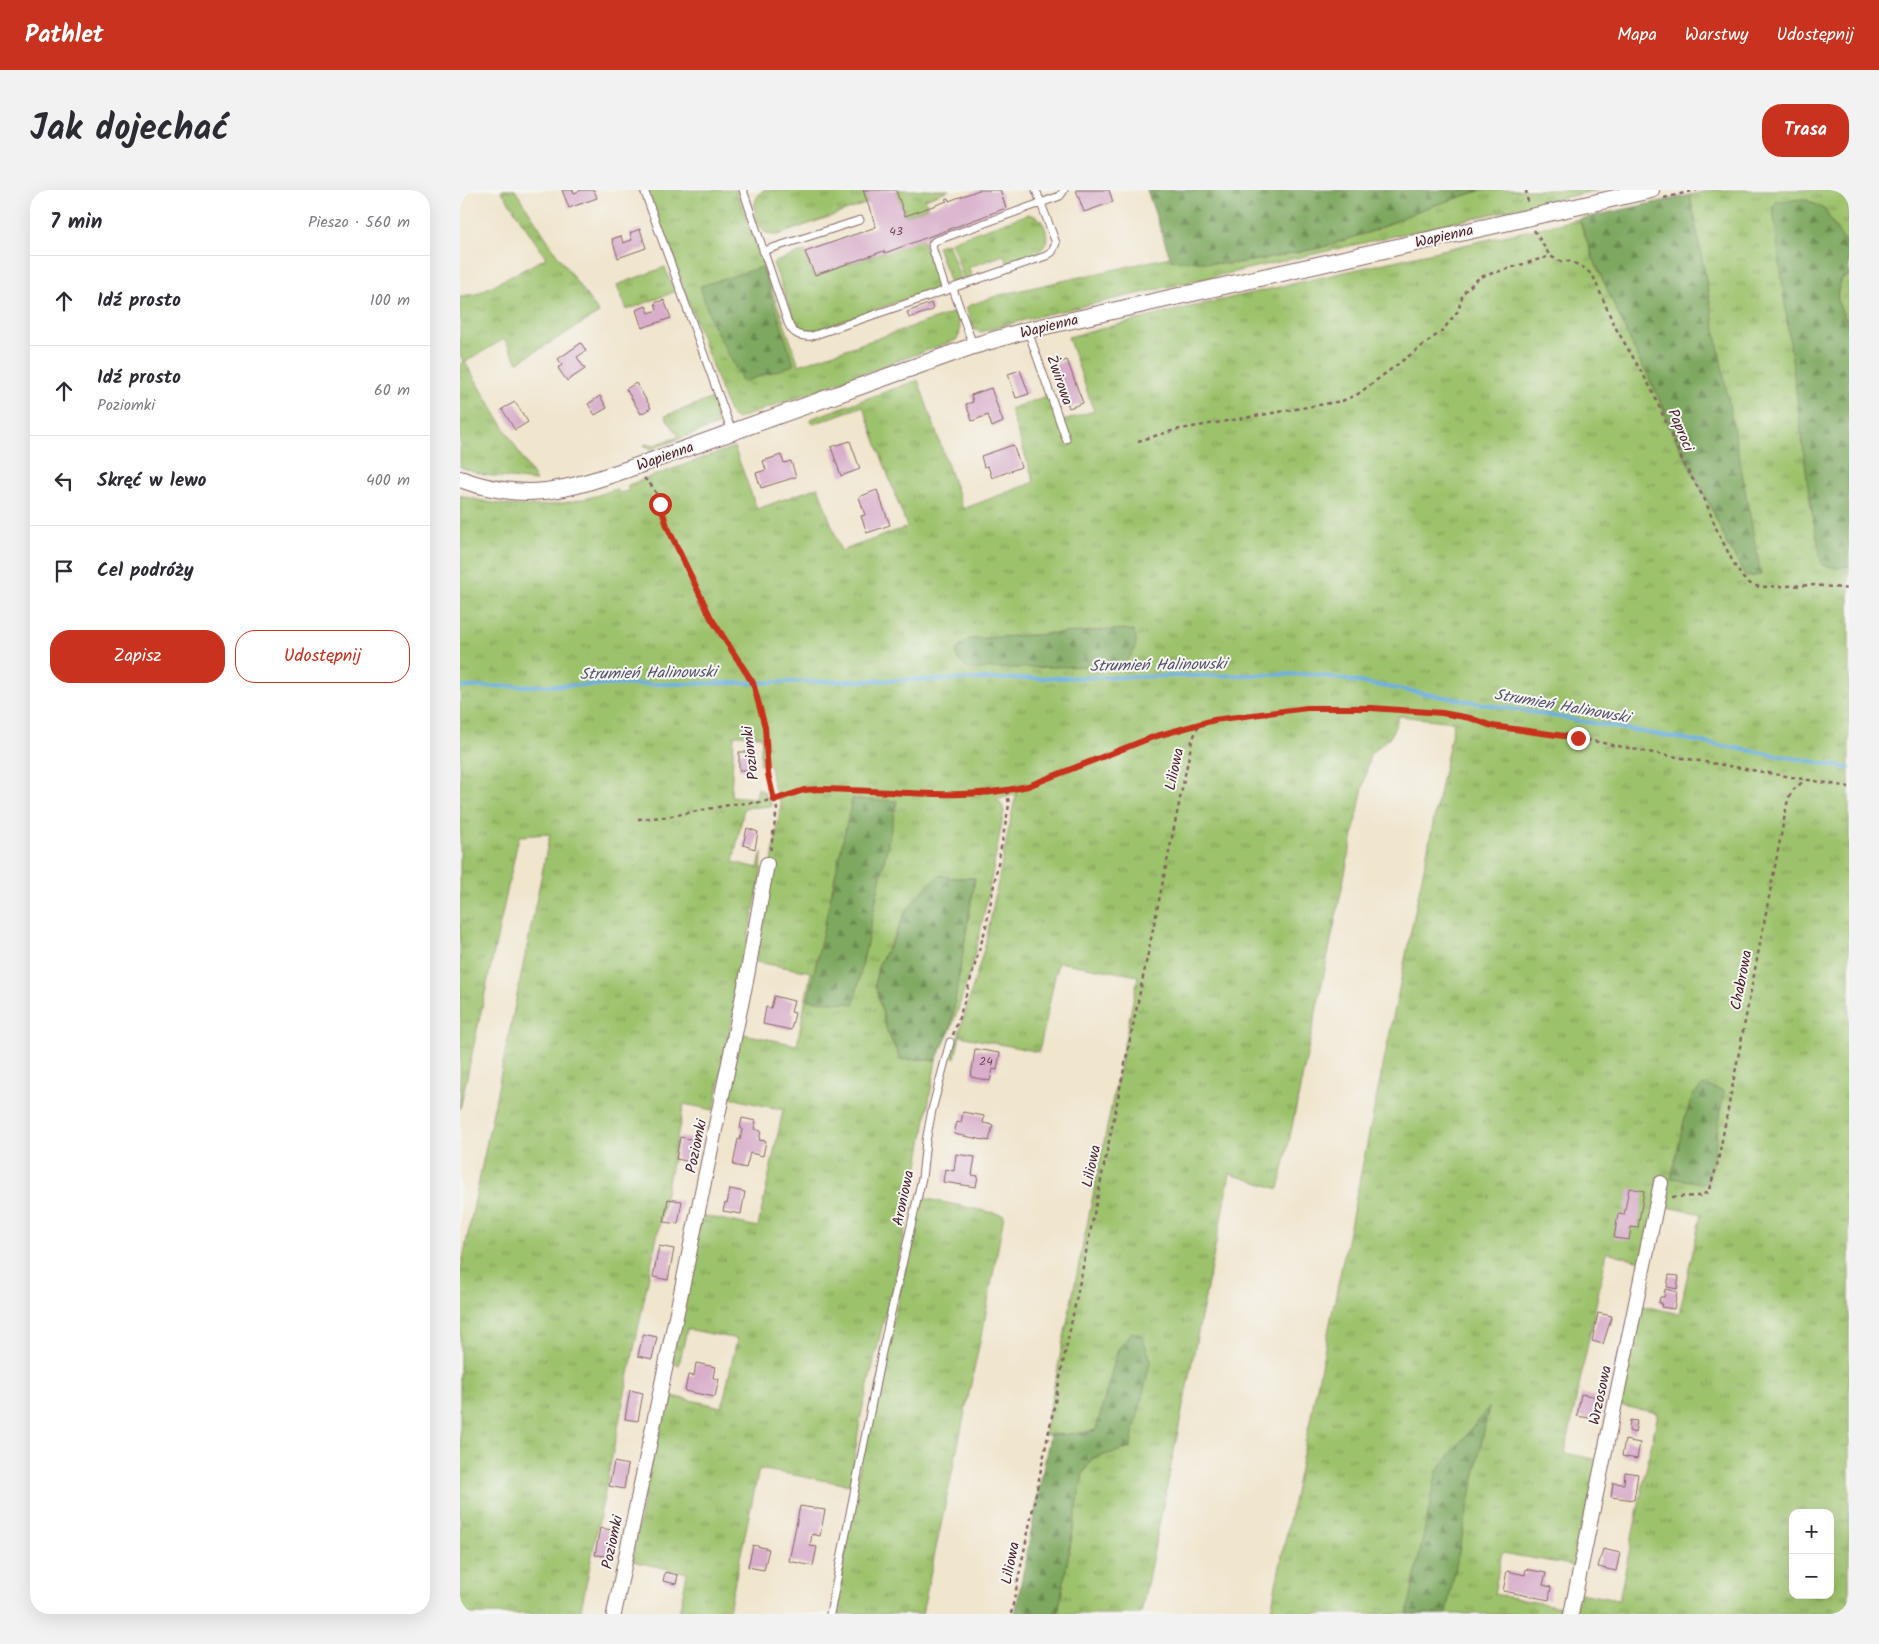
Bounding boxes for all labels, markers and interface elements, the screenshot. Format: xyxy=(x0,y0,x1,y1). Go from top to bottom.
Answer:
text: Pathlet xyxy=(25,16,104,55)
text: Mapa xyxy=(1617,21,1657,50)
text: Warstwy xyxy=(1685,21,1749,50)
text: Udostępnij xyxy=(1777,21,1854,50)
text: Jak dojechać xyxy=(30,102,229,158)
button: Trasa xyxy=(1762,104,1849,157)
text: 7 min xyxy=(50,206,102,239)
text: Pieszo · 560 m xyxy=(308,210,410,235)
street label: Wapienna xyxy=(1413,219,1476,255)
house number: 43 xyxy=(889,222,903,241)
text: Idź prosto xyxy=(97,286,181,316)
icon: ahead xyxy=(50,287,78,315)
text: 100 m xyxy=(370,288,410,313)
street label: Wapienna xyxy=(1018,308,1081,346)
street label: Żwirowa xyxy=(1039,352,1079,409)
text: Idź prosto xyxy=(97,363,181,393)
icon: ahead xyxy=(50,377,78,405)
text: 60 m xyxy=(374,378,410,403)
text: Poziomki xyxy=(97,393,155,418)
street label: Paproci xyxy=(1660,405,1700,457)
street label: Wapienna xyxy=(633,436,697,478)
text: Skręć w lewo xyxy=(97,466,206,496)
icon: left xyxy=(50,467,78,495)
text: 400 m xyxy=(366,468,410,493)
route start xyxy=(649,493,672,516)
text: Cel podróży xyxy=(97,556,194,586)
icon: arrive xyxy=(50,557,78,585)
button: Zapisz xyxy=(50,630,225,683)
button: Udostępnij xyxy=(235,630,410,683)
water label: Strumień Halinowski xyxy=(1089,652,1230,679)
water label: Strumień Halinowski xyxy=(579,660,720,687)
water label: Strumień Halinowski xyxy=(1492,682,1634,731)
street label: Poziomki xyxy=(736,723,766,781)
route end xyxy=(1567,727,1590,750)
street label: Liliowa xyxy=(1159,746,1191,793)
street label: Chabrowa xyxy=(1724,948,1760,1012)
house number: 24 xyxy=(979,1052,993,1071)
street label: Poziomki xyxy=(680,1116,715,1175)
street label: Liliowa xyxy=(1076,1143,1108,1190)
street label: Aroniowa xyxy=(886,1168,922,1228)
street label: Wrzosowa xyxy=(1583,1363,1619,1427)
map controls xyxy=(1789,1509,1834,1599)
button: + xyxy=(1789,1509,1834,1554)
street label: Poziomki xyxy=(596,1512,631,1571)
street label: Liliowa xyxy=(995,1540,1027,1587)
button: − xyxy=(1789,1554,1834,1599)

